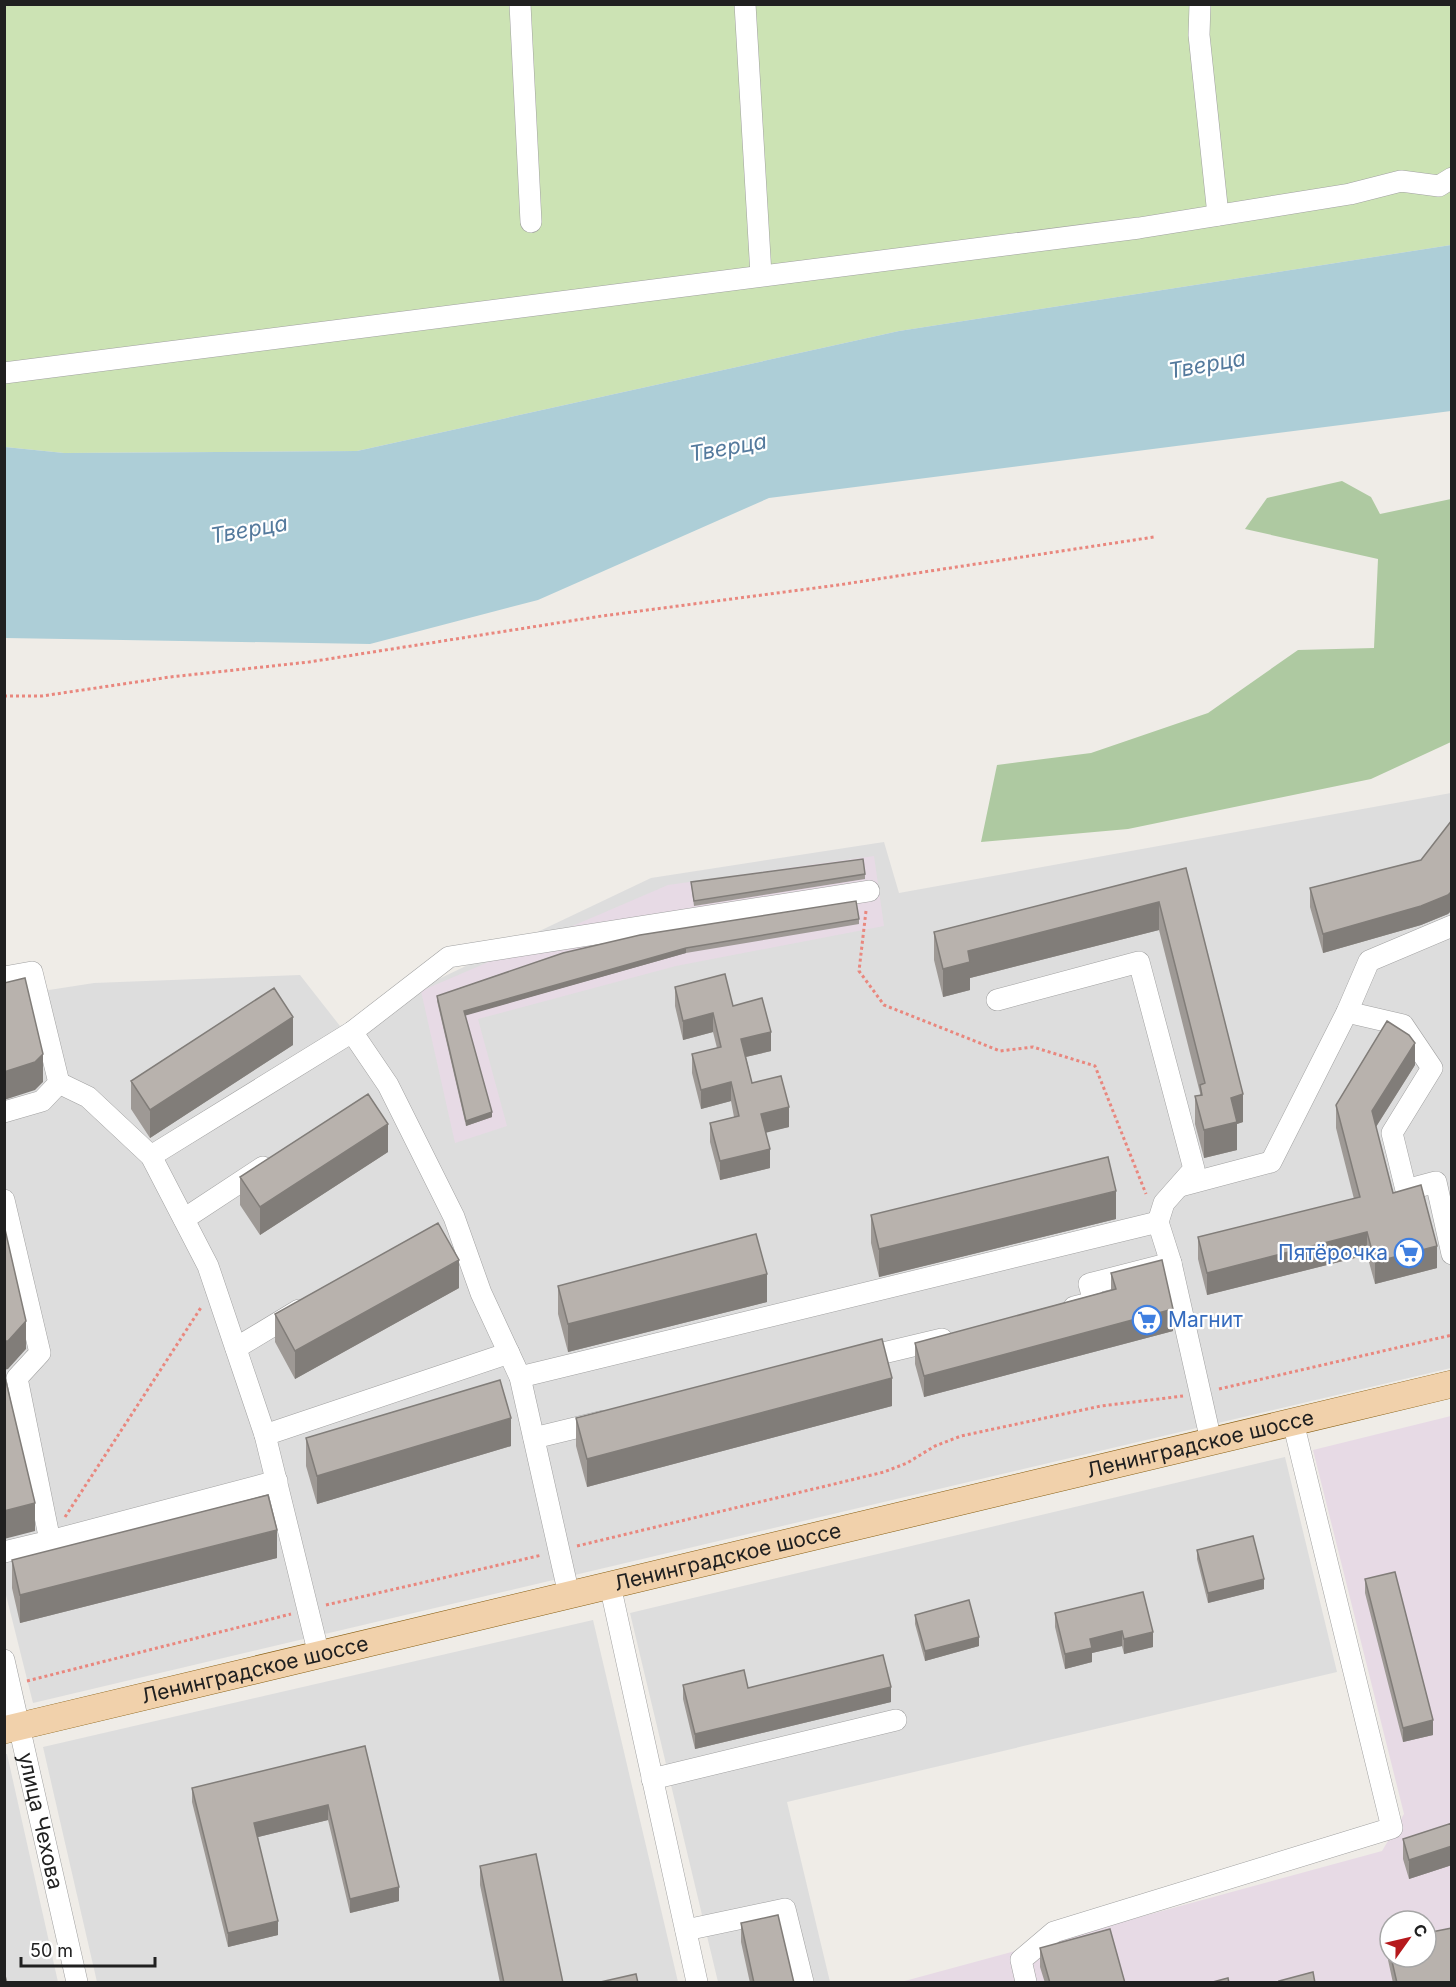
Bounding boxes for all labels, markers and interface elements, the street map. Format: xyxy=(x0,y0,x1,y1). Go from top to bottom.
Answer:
water label: Тверца xyxy=(1166,344,1248,384)
water label: Тверца xyxy=(687,427,769,467)
water label: Тверца xyxy=(208,509,290,549)
supermarket icon: Пятёрочка xyxy=(1393,1237,1425,1269)
place label: Пятёрочка xyxy=(1278,1240,1388,1265)
supermarket icon: Магнит xyxy=(1131,1304,1163,1336)
place label: Магнит xyxy=(1168,1307,1243,1332)
street label: Ленинградское шоссе xyxy=(1084,1404,1316,1483)
street label: Ленинградское шоссе xyxy=(611,1517,844,1596)
street label: Ленинградское шоссе xyxy=(139,1630,371,1709)
street label: улица Чехова xyxy=(13,1750,69,1892)
north arrow xyxy=(1378,1909,1438,1969)
text: С xyxy=(1409,1920,1432,1941)
scale bar xyxy=(21,1930,154,1968)
text: 50 m xyxy=(30,1940,73,1961)

